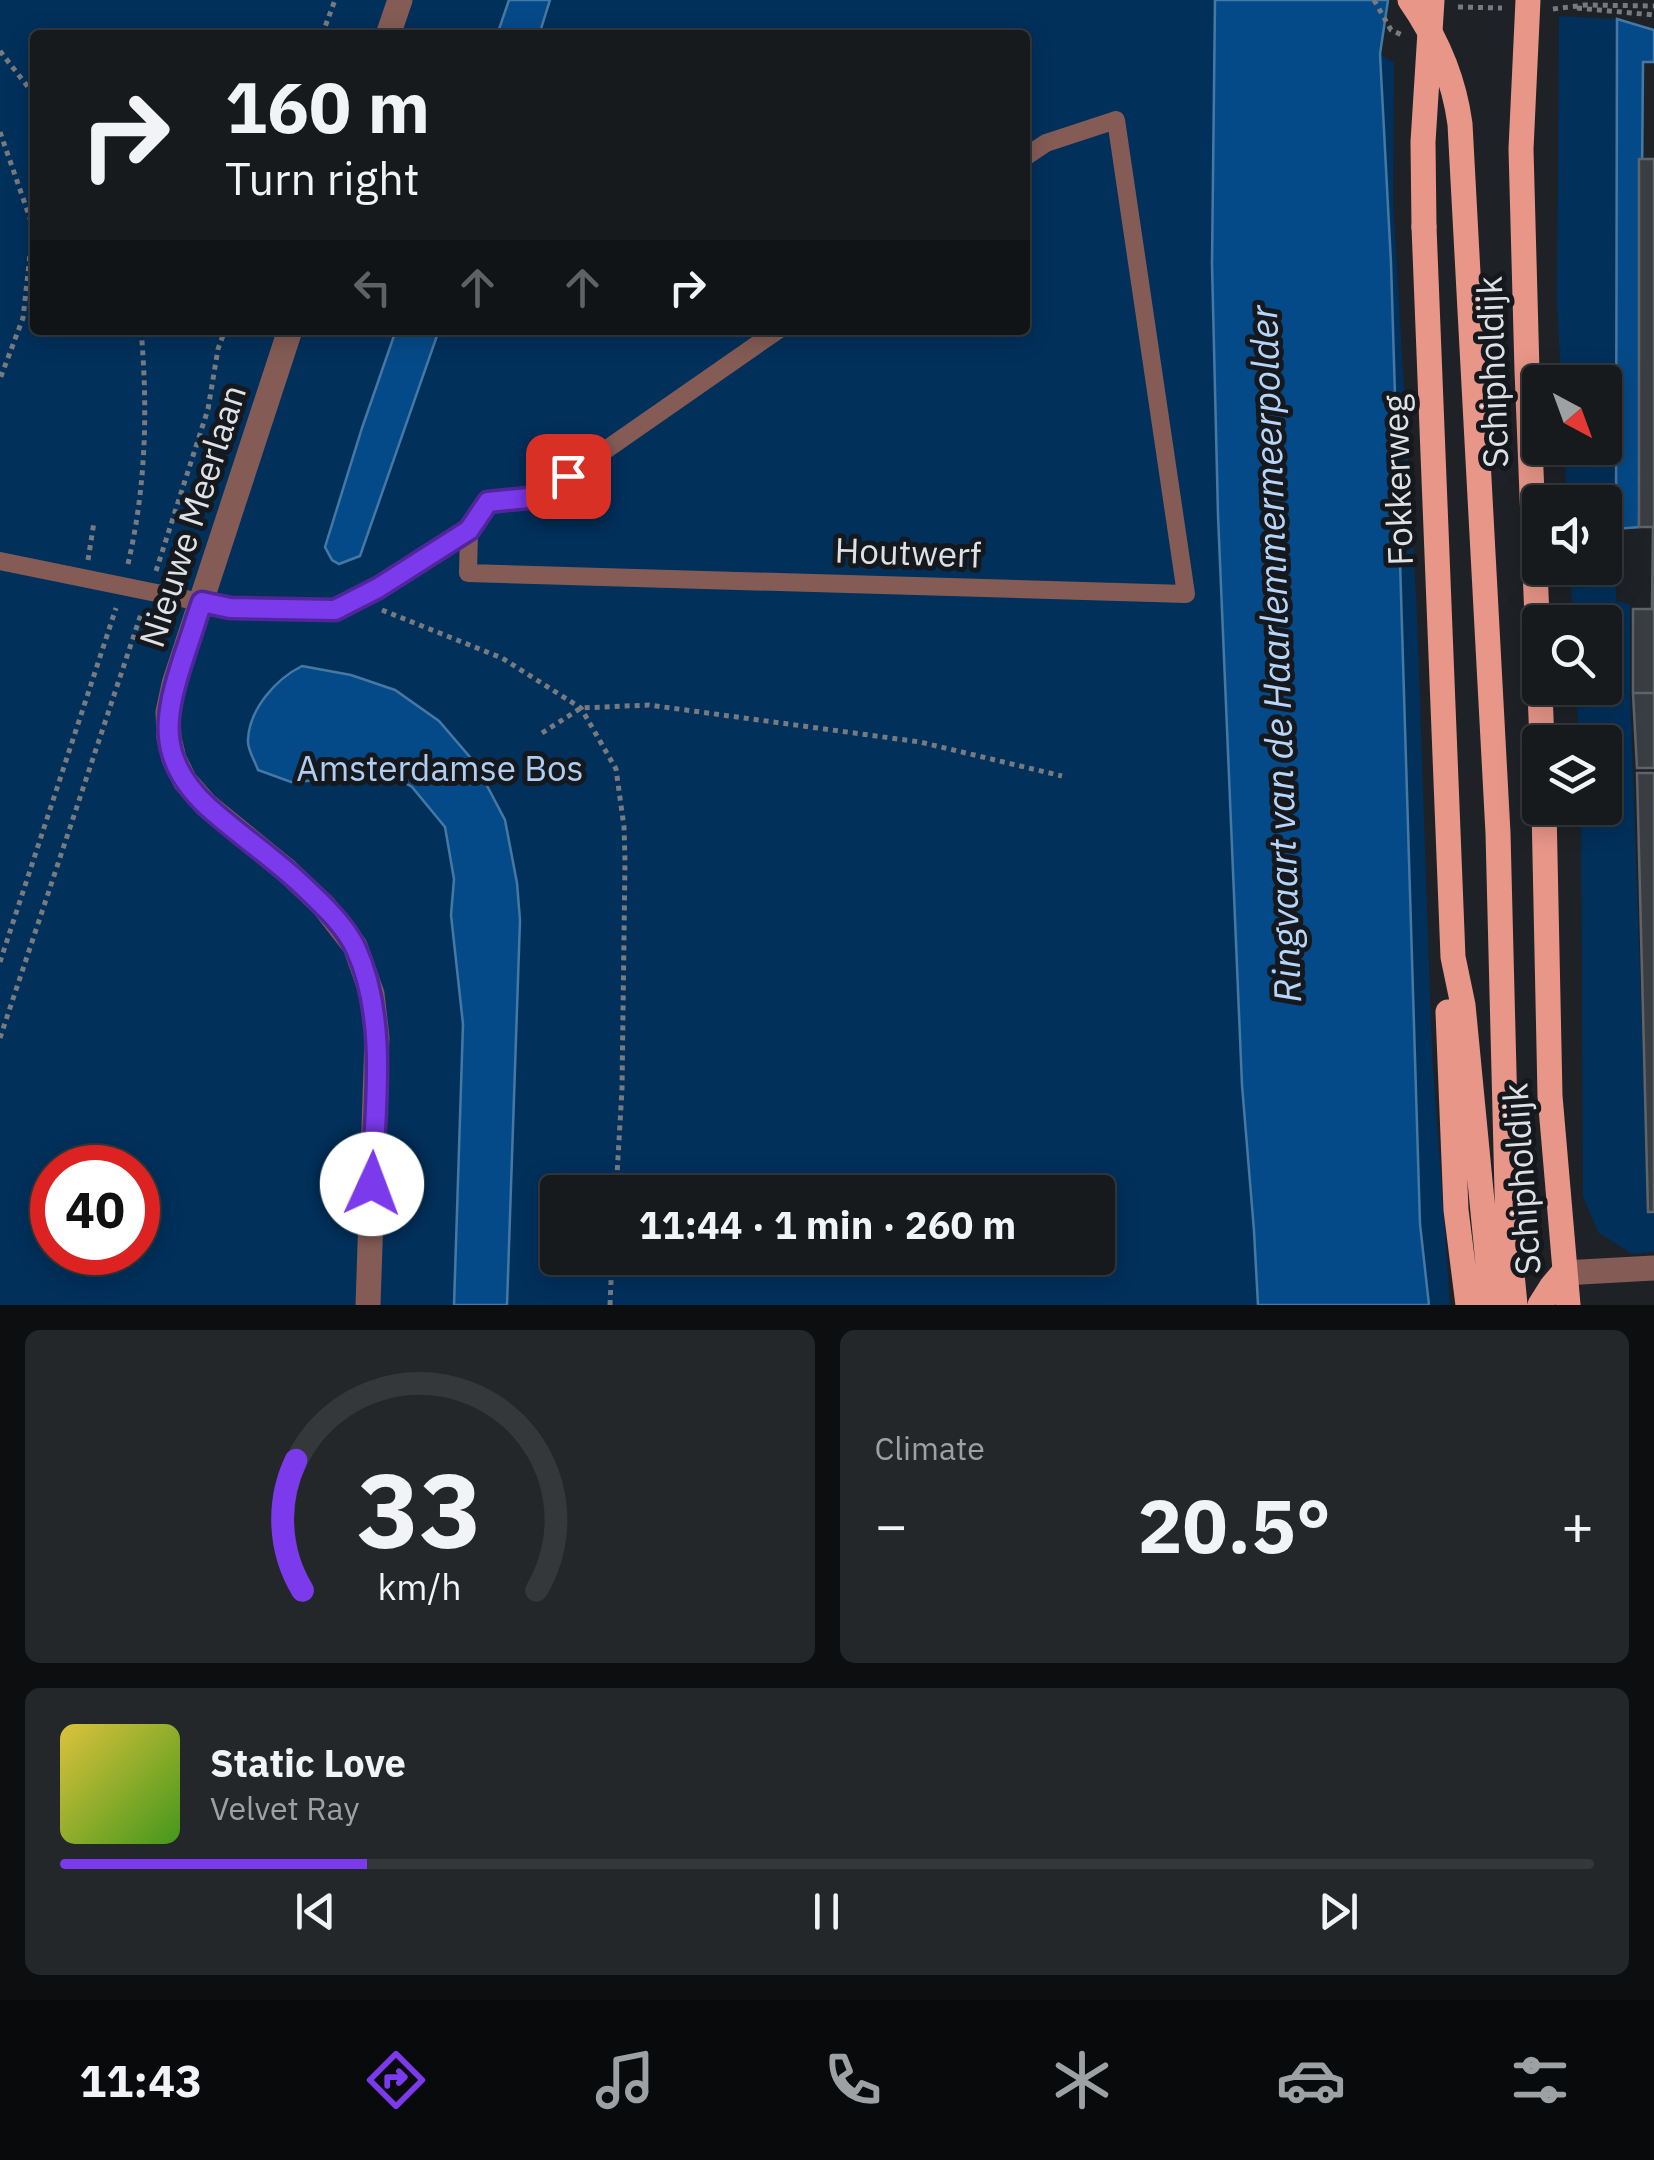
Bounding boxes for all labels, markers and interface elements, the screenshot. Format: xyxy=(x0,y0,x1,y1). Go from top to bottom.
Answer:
text: 160 m xyxy=(225,61,430,152)
icon: right xyxy=(60,70,190,200)
text: Turn right xyxy=(225,149,420,207)
icon: left xyxy=(345,260,400,315)
icon: ahead xyxy=(450,260,505,315)
icon: ahead xyxy=(555,260,610,315)
icon: right xyxy=(660,260,715,315)
street label: Schipholdijk xyxy=(1466,275,1518,469)
water label: Ringvaart van de Haarlemmermeerpolder xyxy=(1238,303,1311,1003)
north arrow xyxy=(1522,365,1622,465)
map controls xyxy=(1522,365,1622,825)
street label: Nieuwe Meerlaan xyxy=(128,379,256,653)
street label: Fokkerweg xyxy=(1371,393,1423,566)
pin xyxy=(526,434,611,519)
icon: arrive xyxy=(541,449,596,504)
button: sound xyxy=(1522,485,1622,585)
street label: Houtwerf xyxy=(834,526,982,578)
button: search xyxy=(1522,605,1622,705)
button: layers xyxy=(1522,725,1622,825)
park label: Amsterdamse Bos xyxy=(296,745,584,791)
street label: Schipholdijk xyxy=(1491,1082,1551,1277)
position arrow xyxy=(320,1132,424,1236)
speed limit sign: 40 xyxy=(30,1145,160,1275)
text: 11:44 · 1 min · 260 m xyxy=(639,1200,1016,1249)
text: Climate xyxy=(875,1427,985,1469)
text: 33 xyxy=(357,1441,482,1577)
text: 20.5° xyxy=(1137,1476,1331,1574)
text: − xyxy=(875,1489,908,1560)
text: + xyxy=(1561,1489,1594,1560)
text: km/h xyxy=(378,1563,462,1610)
text: Static Love xyxy=(210,1738,406,1787)
text: Velvet Ray xyxy=(210,1787,359,1829)
icon: previous xyxy=(288,1884,343,1939)
icon: pause xyxy=(799,1884,854,1939)
icon: next xyxy=(1311,1884,1366,1939)
icon: directions xyxy=(361,2045,431,2115)
icon: music xyxy=(590,2045,660,2115)
icon: phone xyxy=(818,2045,888,2115)
icon: climate xyxy=(1047,2045,1117,2115)
icon: car xyxy=(1276,2045,1346,2115)
icon: filters xyxy=(1505,2045,1575,2115)
text: 11:43 xyxy=(79,2051,202,2109)

